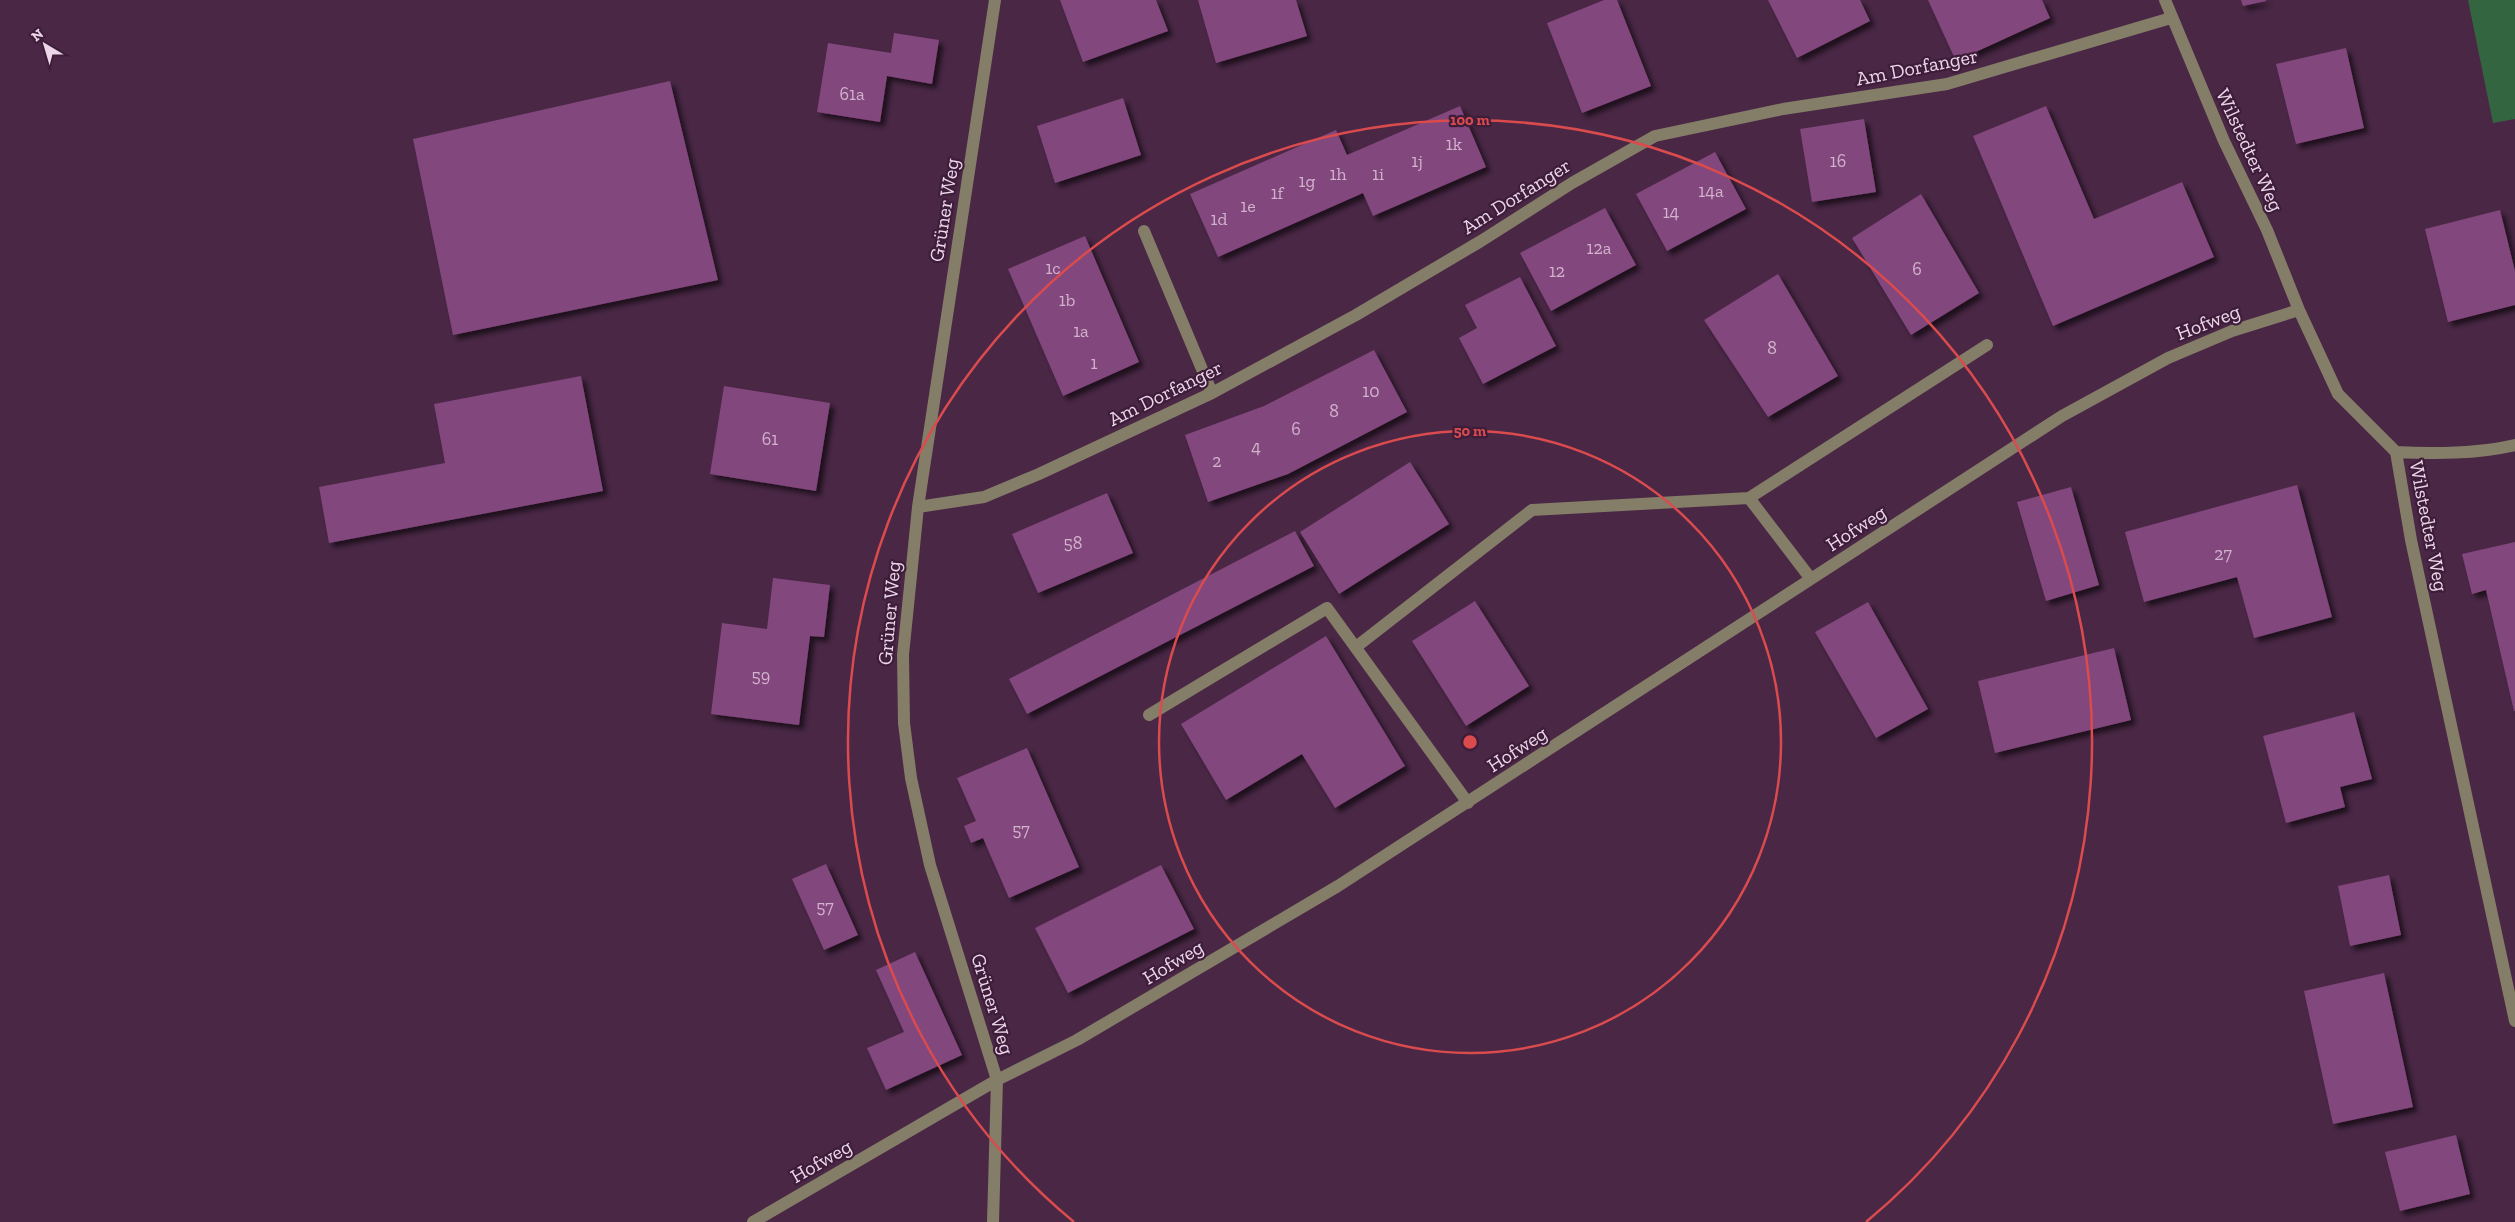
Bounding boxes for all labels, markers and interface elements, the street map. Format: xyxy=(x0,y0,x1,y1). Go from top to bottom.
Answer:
north arrow xyxy=(20,20,70,70)
text: N xyxy=(28,25,47,45)
street label: Am Dorfanger xyxy=(1854,43,1980,91)
house number: 61a xyxy=(839,83,865,105)
street label: Wilstedter Weg xyxy=(2211,85,2289,215)
text: 100 m xyxy=(1450,111,1490,129)
house number: 1k xyxy=(1446,133,1463,155)
house number: 1j xyxy=(1411,150,1423,172)
house number: 16 xyxy=(1830,150,1846,172)
street label: Am Dorfanger xyxy=(1457,153,1575,239)
street label: Grüner Weg xyxy=(924,157,964,263)
house number: 1h xyxy=(1329,163,1347,185)
house number: 1i xyxy=(1372,163,1384,185)
house number: 1g xyxy=(1299,170,1316,192)
house number: 14a xyxy=(1698,180,1724,202)
house number: 1f xyxy=(1271,182,1285,204)
house number: 1e xyxy=(1240,195,1256,217)
house number: 14 xyxy=(1663,201,1680,223)
house number: 1d xyxy=(1211,208,1228,230)
house number: 12a xyxy=(1587,237,1612,259)
house number: 1c xyxy=(1045,257,1061,279)
house number: 6 xyxy=(1912,258,1922,280)
house number: 12 xyxy=(1549,260,1565,282)
house number: 1b xyxy=(1059,289,1075,311)
street label: Hofweg xyxy=(2173,299,2243,345)
house number: 1a xyxy=(1073,320,1089,342)
house number: 8 xyxy=(1767,337,1777,359)
house number: 1 xyxy=(1091,352,1098,374)
street label: Am Dorfanger xyxy=(1104,355,1226,431)
house number: 10 xyxy=(1362,380,1380,402)
house number: 8 xyxy=(1329,400,1339,422)
house number: 6 xyxy=(1291,418,1301,440)
text: 50 m xyxy=(1454,422,1486,440)
house number: 61 xyxy=(762,428,778,450)
house number: 4 xyxy=(1251,436,1261,458)
house number: 2 xyxy=(1212,450,1222,472)
street label: Wilstedter Weg xyxy=(2405,459,2453,593)
street label: Hofweg xyxy=(1821,500,1891,556)
house number: 58 xyxy=(1064,532,1082,554)
house number: 27 xyxy=(2214,543,2232,565)
street label: Grüner Weg xyxy=(872,560,906,666)
house number: 59 xyxy=(752,665,770,687)
street label: Hofweg xyxy=(1482,721,1552,777)
centre of rings xyxy=(1461,733,1479,751)
house number: 57 xyxy=(1012,819,1030,841)
house number: 57 xyxy=(816,896,834,918)
street label: Hofweg xyxy=(1138,935,1208,989)
street label: Grüner Weg xyxy=(966,951,1020,1057)
street label: Hofweg xyxy=(786,1134,856,1188)

